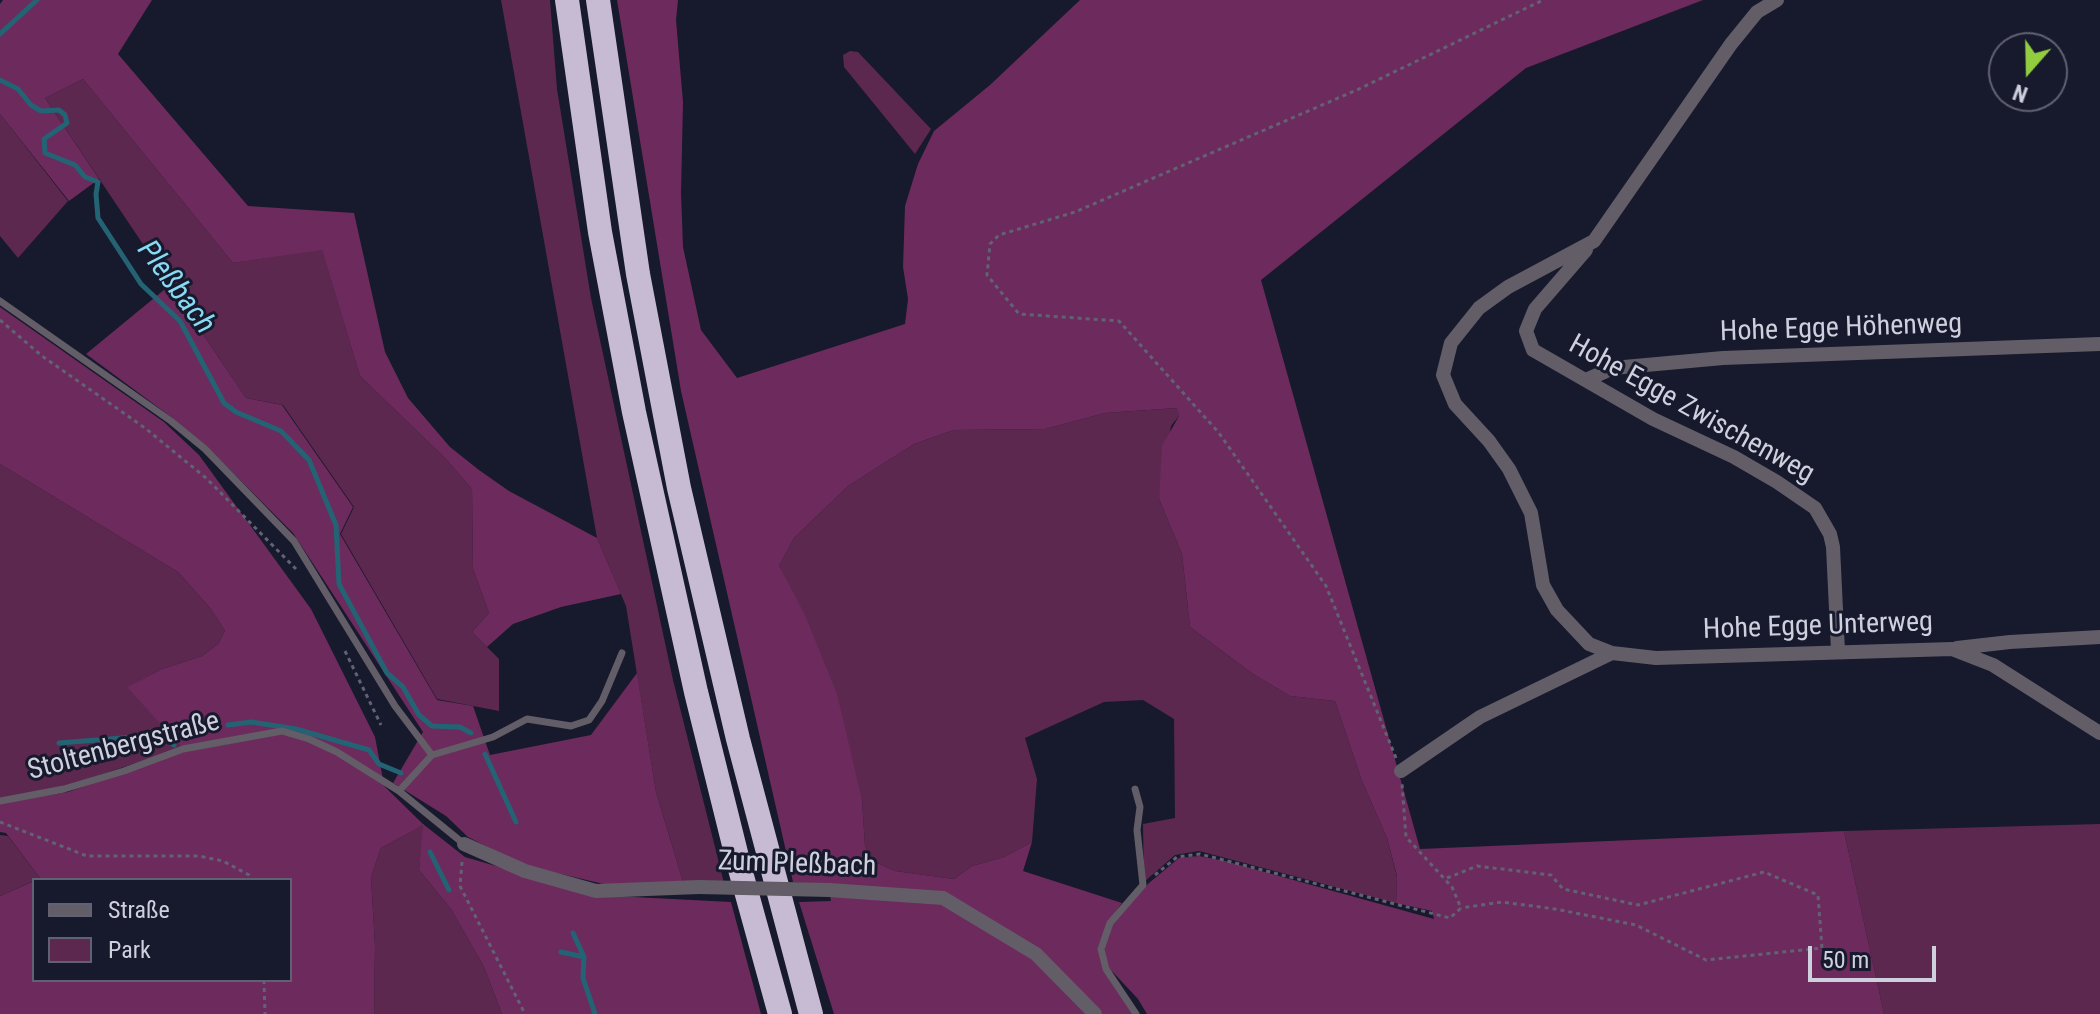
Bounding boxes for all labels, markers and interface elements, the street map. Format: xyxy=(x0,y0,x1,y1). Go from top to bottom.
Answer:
north arrow xyxy=(1988,32,2068,112)
text: N xyxy=(2010,79,2031,107)
water label: Pleßbach xyxy=(128,234,222,342)
street label: Hohe Egge Höhenweg xyxy=(1719,308,1963,350)
street label: Hohe Egge Zwischenweg xyxy=(1562,329,1820,491)
street label: Hohe Egge Unterweg xyxy=(1703,606,1933,648)
street label: Stoltenbergstraße xyxy=(24,705,224,789)
street label: Zum Pleßbach xyxy=(717,845,877,885)
legend xyxy=(32,878,292,982)
text: Straße xyxy=(108,896,170,924)
scale bar xyxy=(1812,930,1940,980)
text: Park xyxy=(108,936,151,964)
text: 50 m xyxy=(1822,946,1869,974)

